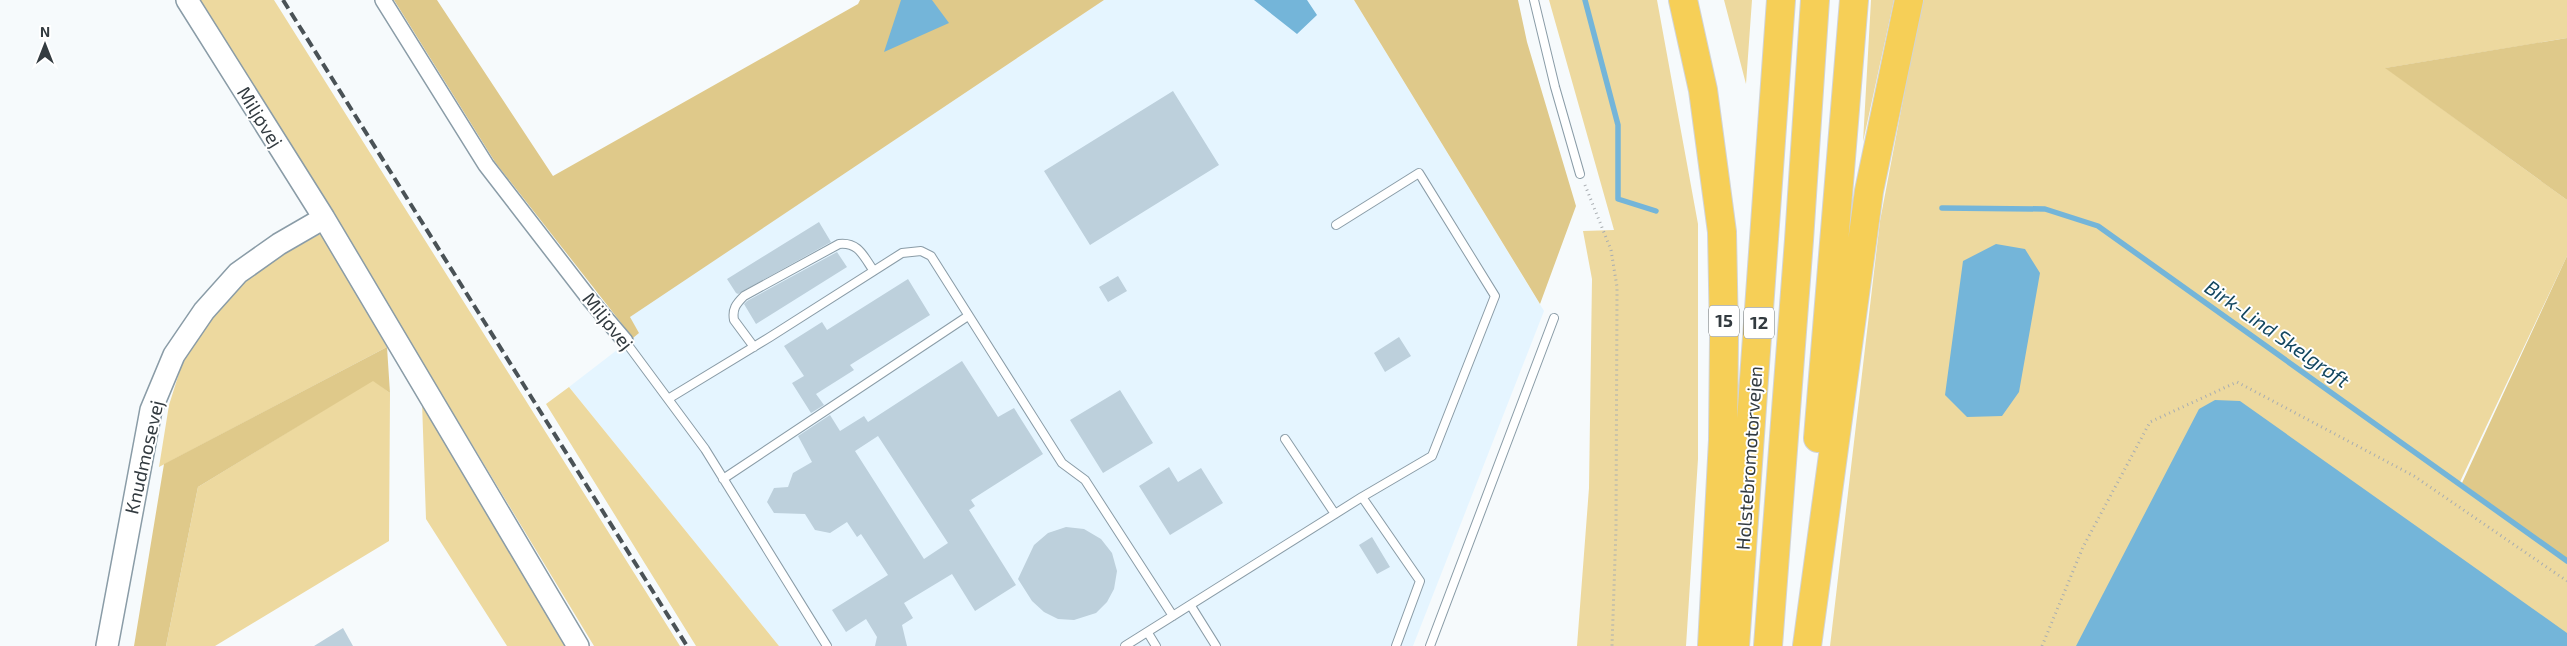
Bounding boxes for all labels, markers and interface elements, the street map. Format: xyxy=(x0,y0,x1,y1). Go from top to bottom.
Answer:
north arrow xyxy=(20,20,70,70)
text: N xyxy=(40,23,50,40)
street label: Miljøvej xyxy=(233,82,288,151)
water label: Birk-Lind Skelgrøft xyxy=(2201,274,2355,392)
street label: Miljøvej xyxy=(578,287,639,354)
road number: 15 xyxy=(1709,306,1739,336)
road number: 12 xyxy=(1744,307,1774,338)
street label: Holstebromotorvejen xyxy=(1731,365,1766,551)
street label: Knudmosevej xyxy=(119,398,168,516)

